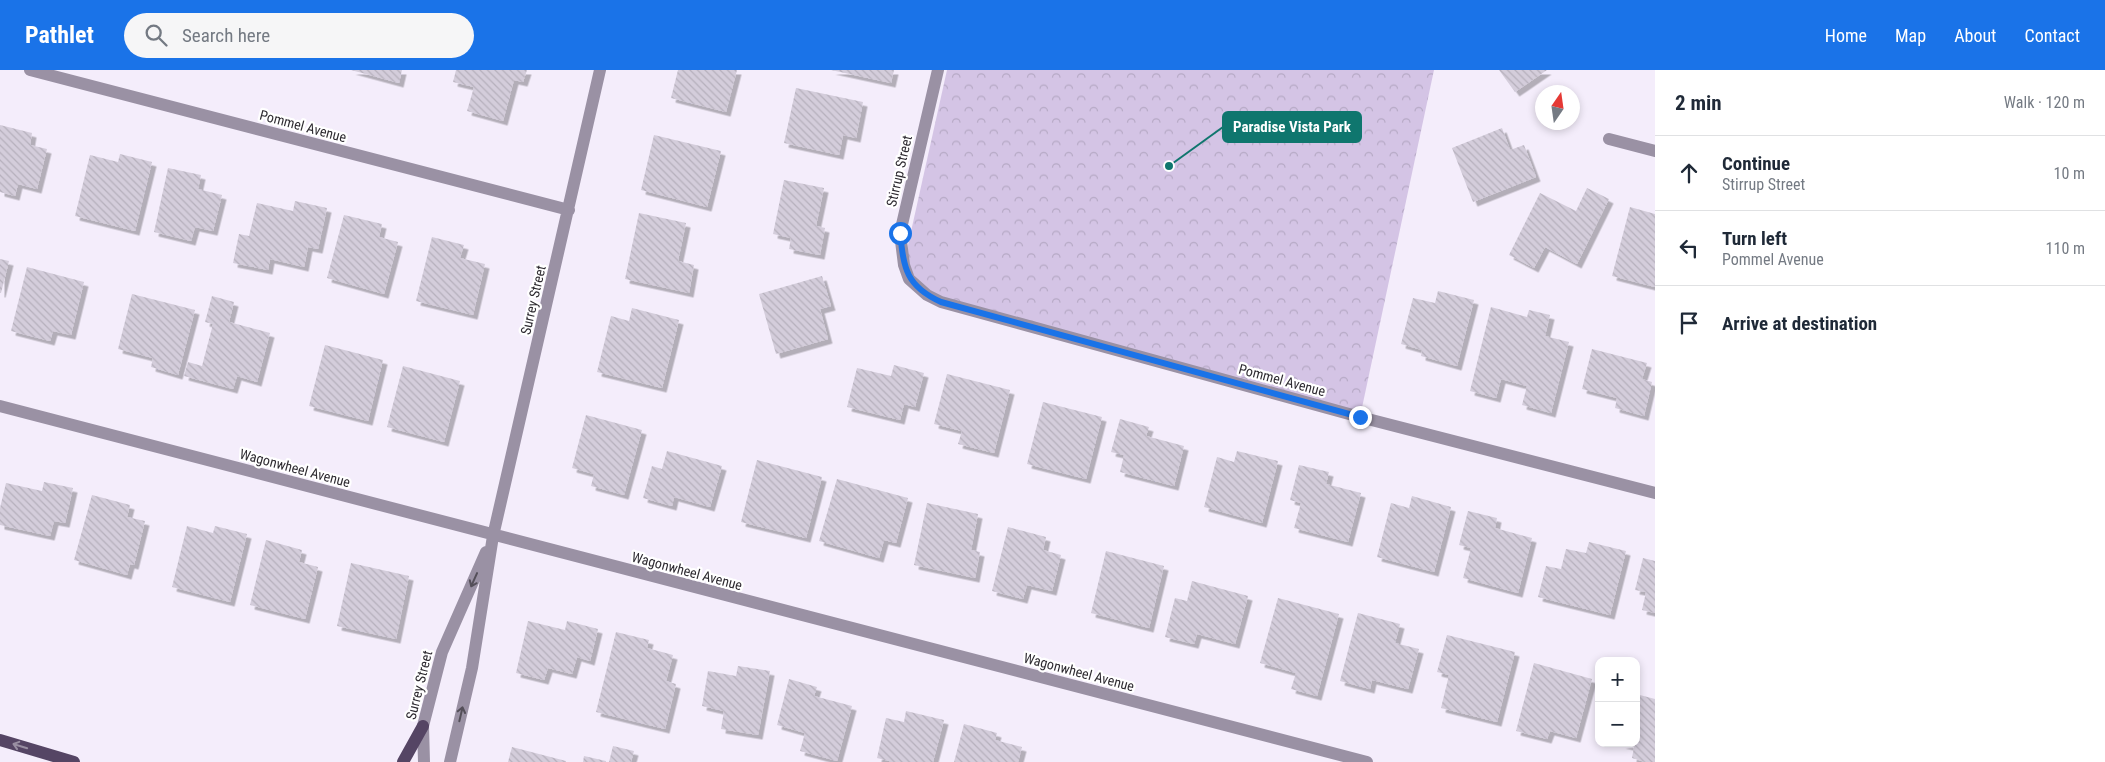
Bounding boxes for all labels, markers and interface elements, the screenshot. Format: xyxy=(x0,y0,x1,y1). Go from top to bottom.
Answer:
search box xyxy=(124,13,474,58)
text: Pathlet xyxy=(25,21,94,49)
icon: search xyxy=(142,21,170,49)
text: Search here xyxy=(182,24,270,47)
text: Home xyxy=(1825,25,1867,46)
text: Map xyxy=(1895,25,1926,46)
text: About xyxy=(1954,25,1996,46)
text: Contact xyxy=(2024,25,2080,46)
north arrow xyxy=(1535,85,1580,130)
text: 2 min xyxy=(1675,91,1722,115)
text: Walk · 120 m xyxy=(2004,93,2085,112)
street label: Pommel Avenue xyxy=(258,107,349,145)
callout: Paradise Vista Park xyxy=(1223,112,1361,142)
text: Paradise Vista Park xyxy=(1233,118,1352,136)
street label: Stirrup Street xyxy=(883,134,915,208)
text: Continue xyxy=(1722,152,1790,175)
icon: ahead xyxy=(1675,159,1703,187)
text: 10 m xyxy=(2053,164,2085,183)
text: Stirrup Street xyxy=(1722,175,1805,194)
route start xyxy=(889,222,912,245)
text: Turn left xyxy=(1722,227,1787,250)
icon: left xyxy=(1675,234,1703,262)
text: 110 m xyxy=(2046,239,2085,258)
text: Pommel Avenue xyxy=(1722,250,1824,269)
street label: Surrey Street xyxy=(517,264,549,336)
icon: arrive xyxy=(1675,309,1703,337)
text: Arrive at destination xyxy=(1722,312,1877,335)
street label: Pommel Avenue xyxy=(1237,361,1328,399)
route end xyxy=(1349,406,1372,429)
street label: Wagonwheel Avenue xyxy=(238,446,352,491)
street label: Wagonwheel Avenue xyxy=(630,549,744,594)
one-way arrow xyxy=(468,572,478,587)
street label: Surrey Street xyxy=(403,649,435,721)
street label: Wagonwheel Avenue xyxy=(1022,650,1136,695)
map controls xyxy=(1595,657,1640,747)
button: + xyxy=(1595,657,1640,702)
button: − xyxy=(1595,702,1640,747)
one-way arrow xyxy=(457,707,466,723)
one-way arrow xyxy=(12,741,28,751)

